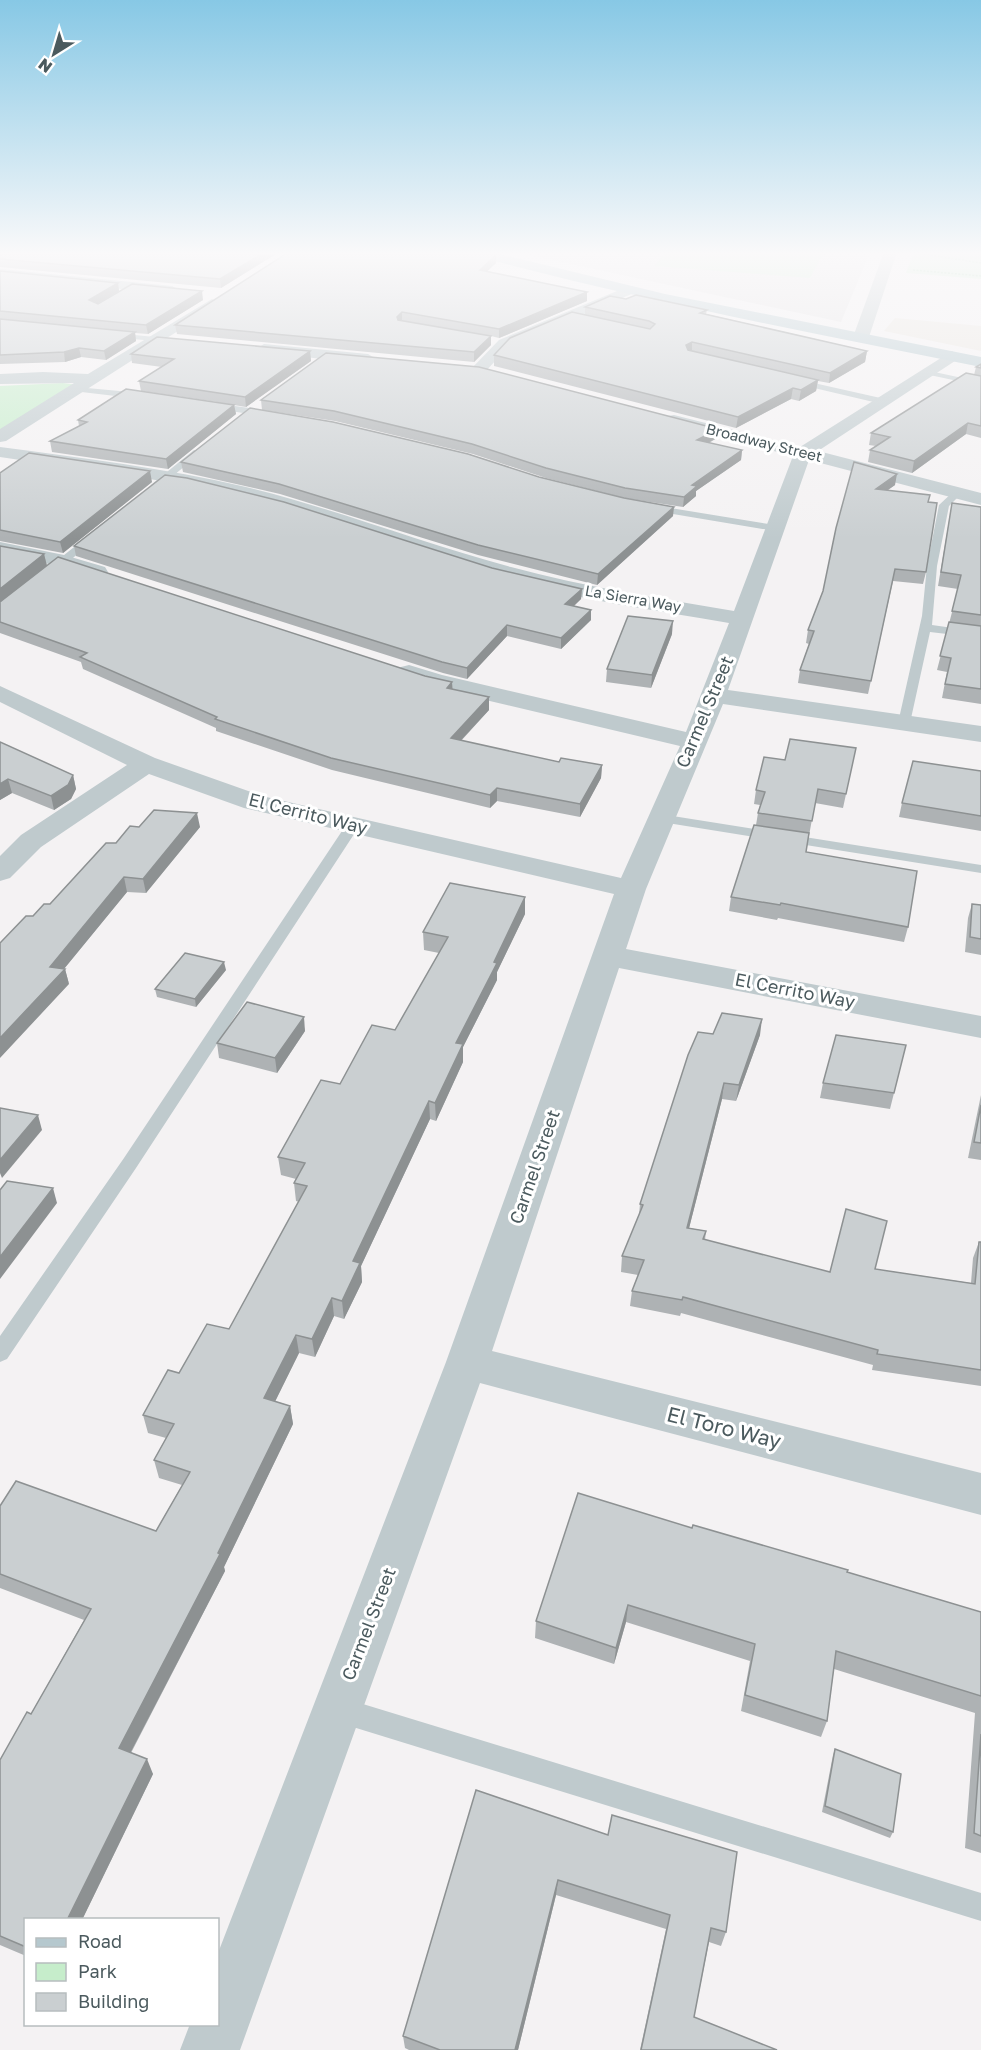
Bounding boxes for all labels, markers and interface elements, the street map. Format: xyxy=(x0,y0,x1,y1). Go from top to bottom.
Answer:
north arrow xyxy=(24,24,84,84)
text: N xyxy=(34,54,56,78)
street label: Broadway Street xyxy=(704,419,824,465)
street label: La Sierra Way xyxy=(584,581,683,615)
street label: Carmel Street xyxy=(671,652,738,771)
street label: El Cerrito Way xyxy=(247,788,370,838)
street label: El Cerrito Way xyxy=(733,968,857,1012)
street label: Carmel Street xyxy=(504,1107,564,1227)
street label: El Toro Way xyxy=(664,1400,784,1454)
street label: Carmel Street xyxy=(336,1564,400,1683)
legend xyxy=(24,1918,219,2026)
text: Road xyxy=(78,1930,122,1952)
text: Park xyxy=(78,1960,117,1982)
text: Building xyxy=(78,1990,149,2012)

